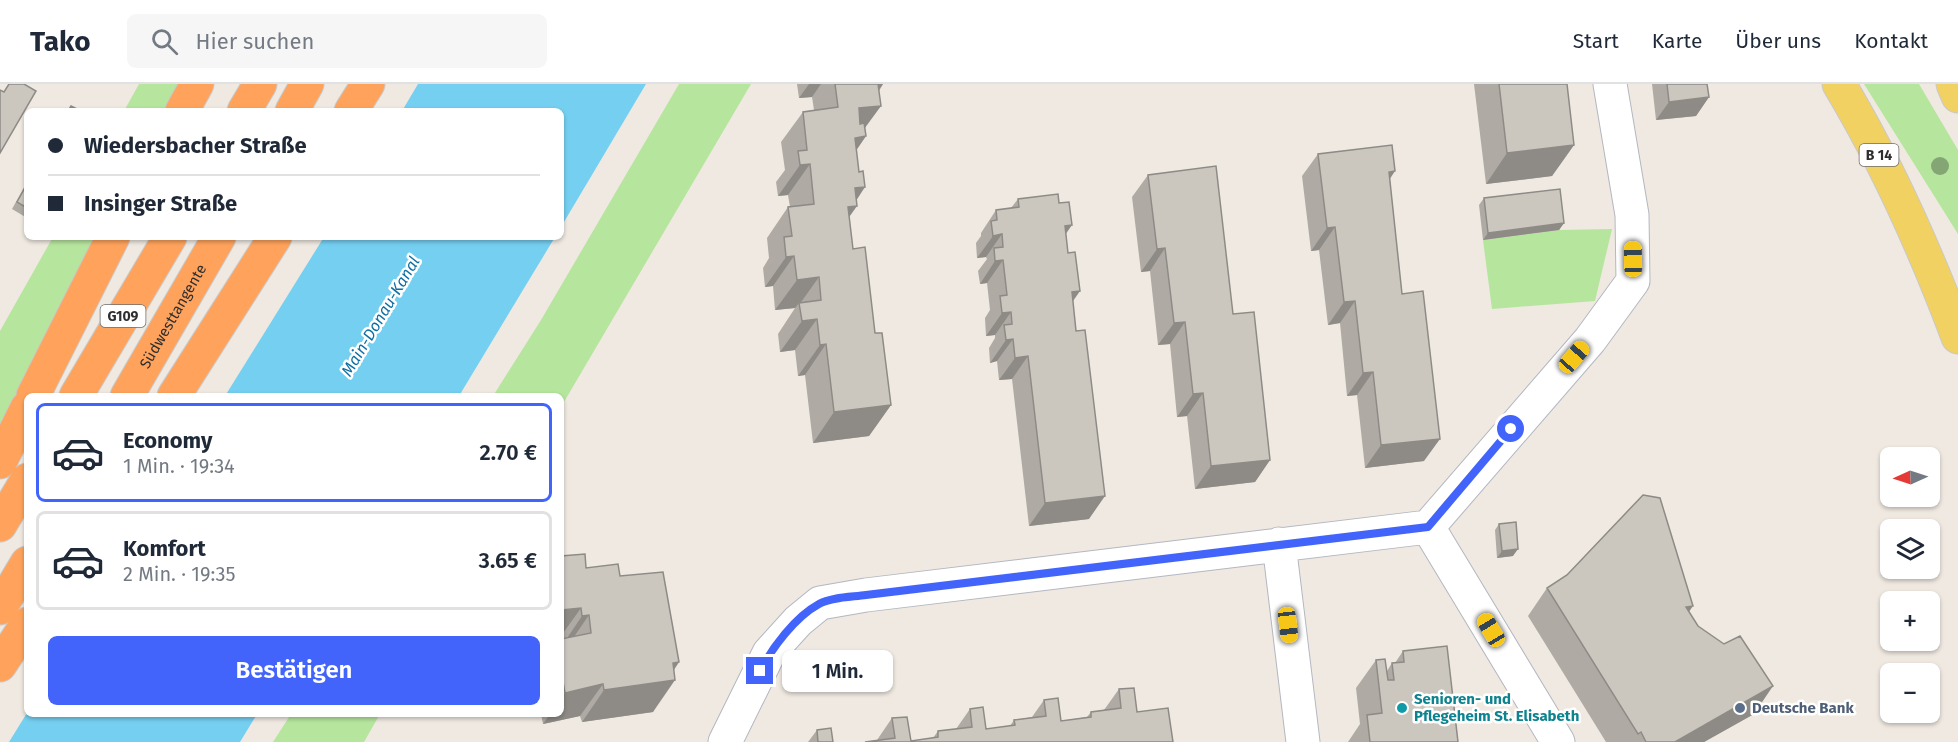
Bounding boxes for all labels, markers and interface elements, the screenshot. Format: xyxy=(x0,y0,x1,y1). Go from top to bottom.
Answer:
search box xyxy=(127,14,547,68)
text: Tako xyxy=(30,25,91,58)
icon: search xyxy=(148,25,181,58)
text: Hier suchen xyxy=(196,28,314,55)
text: Start xyxy=(1573,28,1619,54)
text: Karte xyxy=(1652,28,1702,54)
text: Über uns xyxy=(1735,28,1821,54)
text: Kontakt xyxy=(1854,28,1928,54)
text: Wiedersbacher Straße xyxy=(84,132,307,159)
road number: B 14 xyxy=(1860,144,1898,166)
text: Insinger Straße xyxy=(84,190,237,217)
car xyxy=(1624,241,1642,277)
water label: Main-Donau-Kanal xyxy=(337,253,424,380)
street label: Südwesttangente xyxy=(136,261,210,372)
road number: G109 xyxy=(100,305,146,327)
car xyxy=(1555,338,1593,376)
route start xyxy=(1497,415,1524,442)
icon: car xyxy=(51,426,105,480)
text: Economy xyxy=(123,427,212,454)
text: 2.70 € xyxy=(480,439,537,466)
north arrow xyxy=(1880,447,1940,507)
map controls xyxy=(1880,447,1940,723)
text: 1 Min. · 19:34 xyxy=(123,454,235,478)
button: layers xyxy=(1880,519,1940,579)
icon: car xyxy=(51,534,105,588)
text: Komfort xyxy=(123,535,206,562)
text: 3.65 € xyxy=(479,547,537,574)
text: 2 Min. · 19:35 xyxy=(123,562,235,586)
button: + xyxy=(1880,591,1940,651)
car xyxy=(1277,606,1299,644)
car xyxy=(1474,610,1508,650)
button: Bestätigen xyxy=(48,636,540,705)
callout: 1 Min. xyxy=(781,650,892,692)
route end xyxy=(746,657,773,684)
text: 1 Min. xyxy=(812,659,863,683)
button: − xyxy=(1880,663,1940,723)
place label: Senioren- und Pflegeheim St. Elisabeth xyxy=(1414,690,1579,725)
place label: Deutsche Bank xyxy=(1752,699,1854,717)
marker: Senioren- und Pflegeheim St. Elisabeth xyxy=(1395,701,1409,715)
marker: Deutsche Bank xyxy=(1733,701,1747,715)

